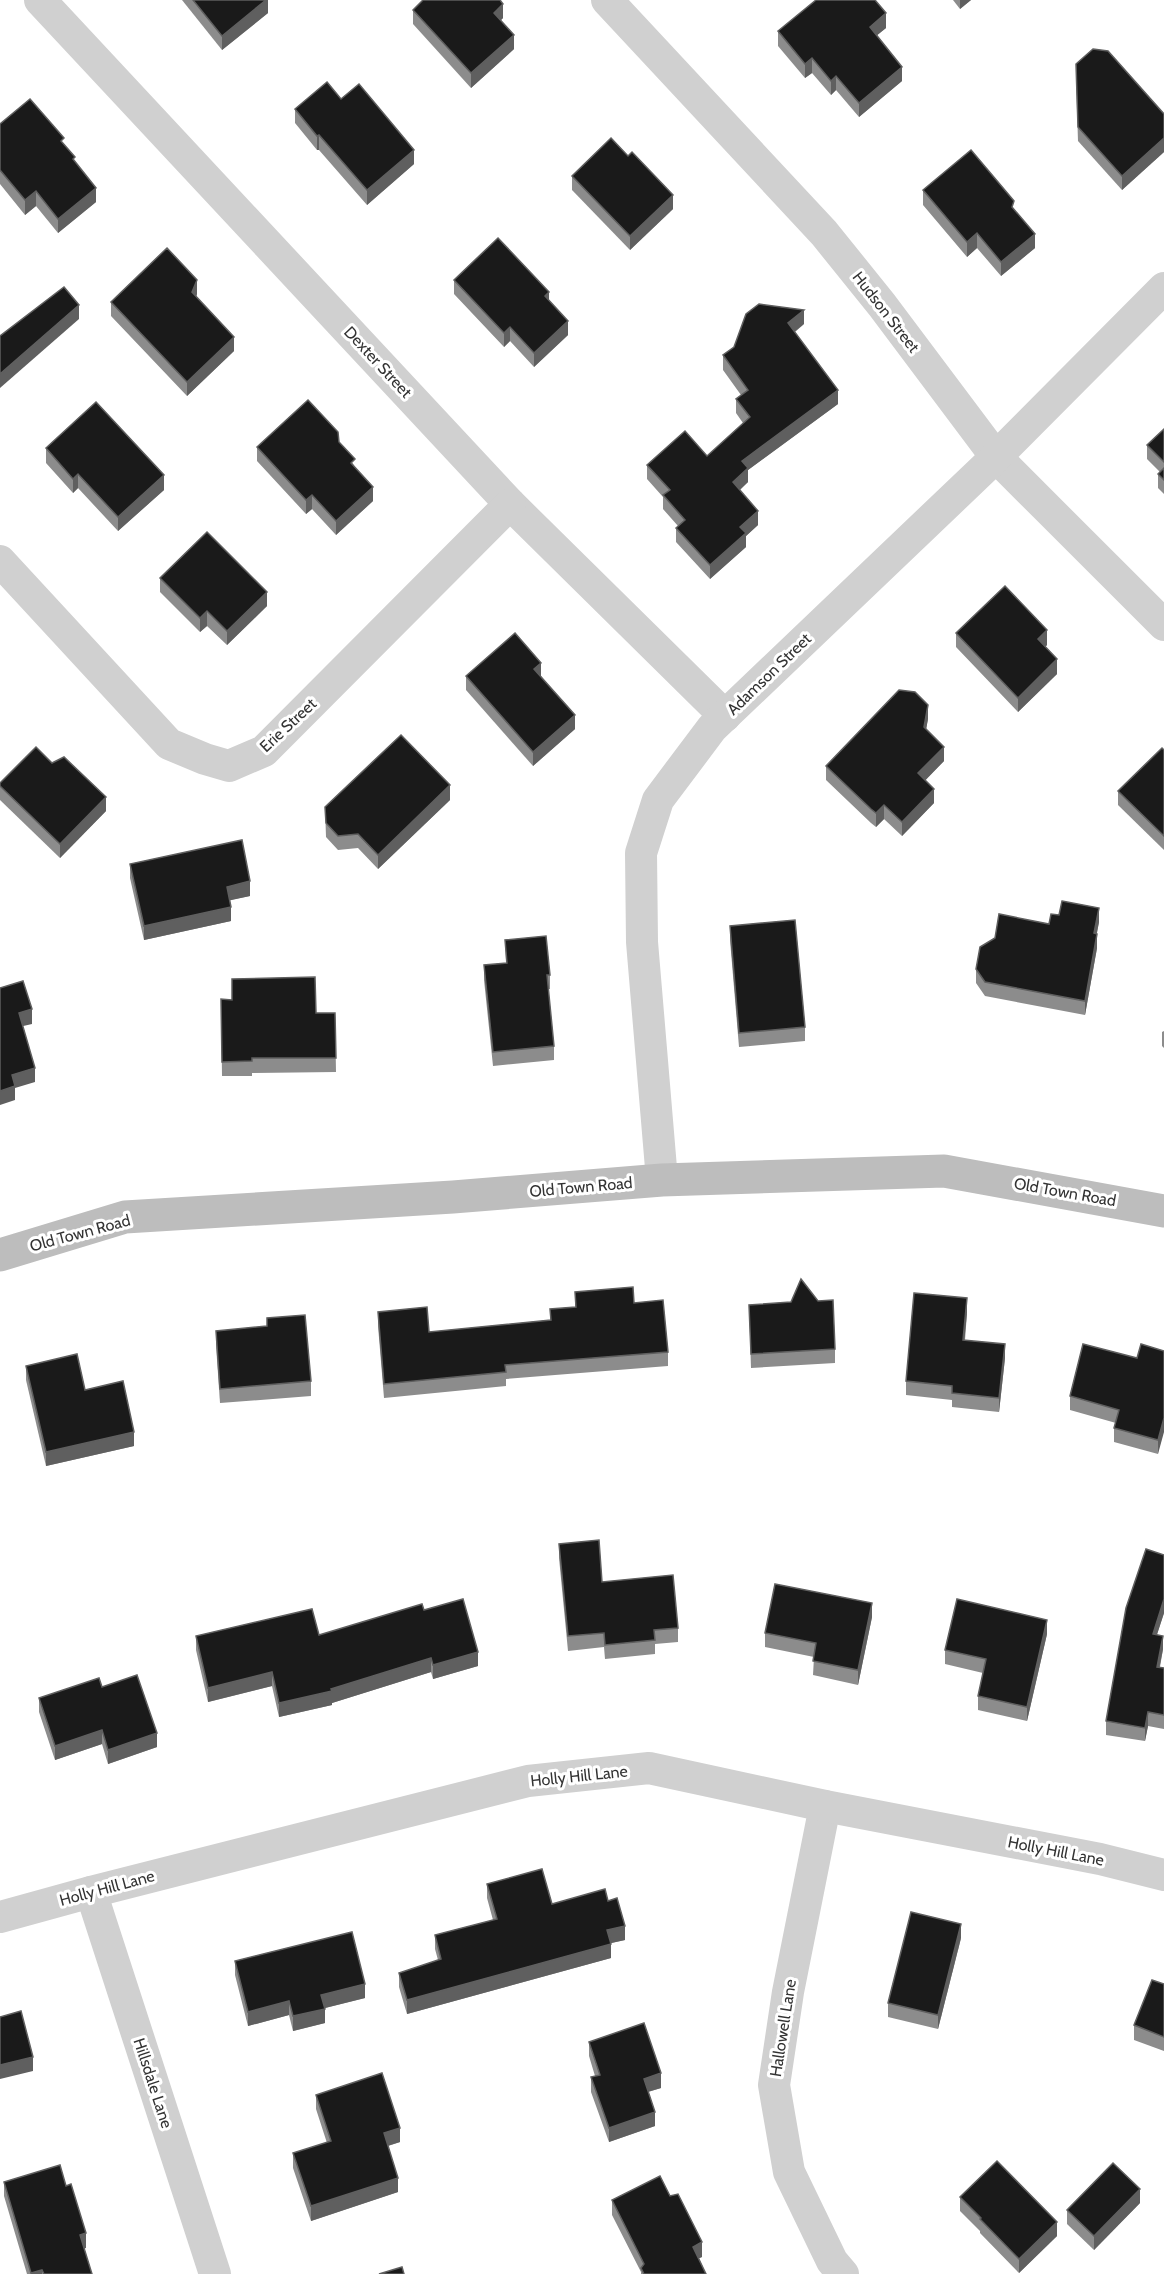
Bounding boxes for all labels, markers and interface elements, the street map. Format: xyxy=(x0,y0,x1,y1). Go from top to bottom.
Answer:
street label: Hudson Street xyxy=(849,268,924,357)
street label: Dexter Street xyxy=(340,322,416,402)
street label: Adamson Street xyxy=(723,629,815,719)
street label: Erie Street xyxy=(256,694,321,756)
street label: Old Town Road xyxy=(529,1173,633,1201)
street label: Old Town Road xyxy=(1013,1174,1117,1210)
street label: Old Town Road xyxy=(28,1210,132,1256)
street label: Holly Hill Lane xyxy=(530,1761,628,1791)
street label: Holly Hill Lane xyxy=(1006,1832,1106,1870)
street label: Holly Hill Lane xyxy=(57,1866,157,1910)
street label: Hallowell Lane xyxy=(766,1978,800,2078)
street label: Hillsdale Lane xyxy=(130,2036,176,2130)

